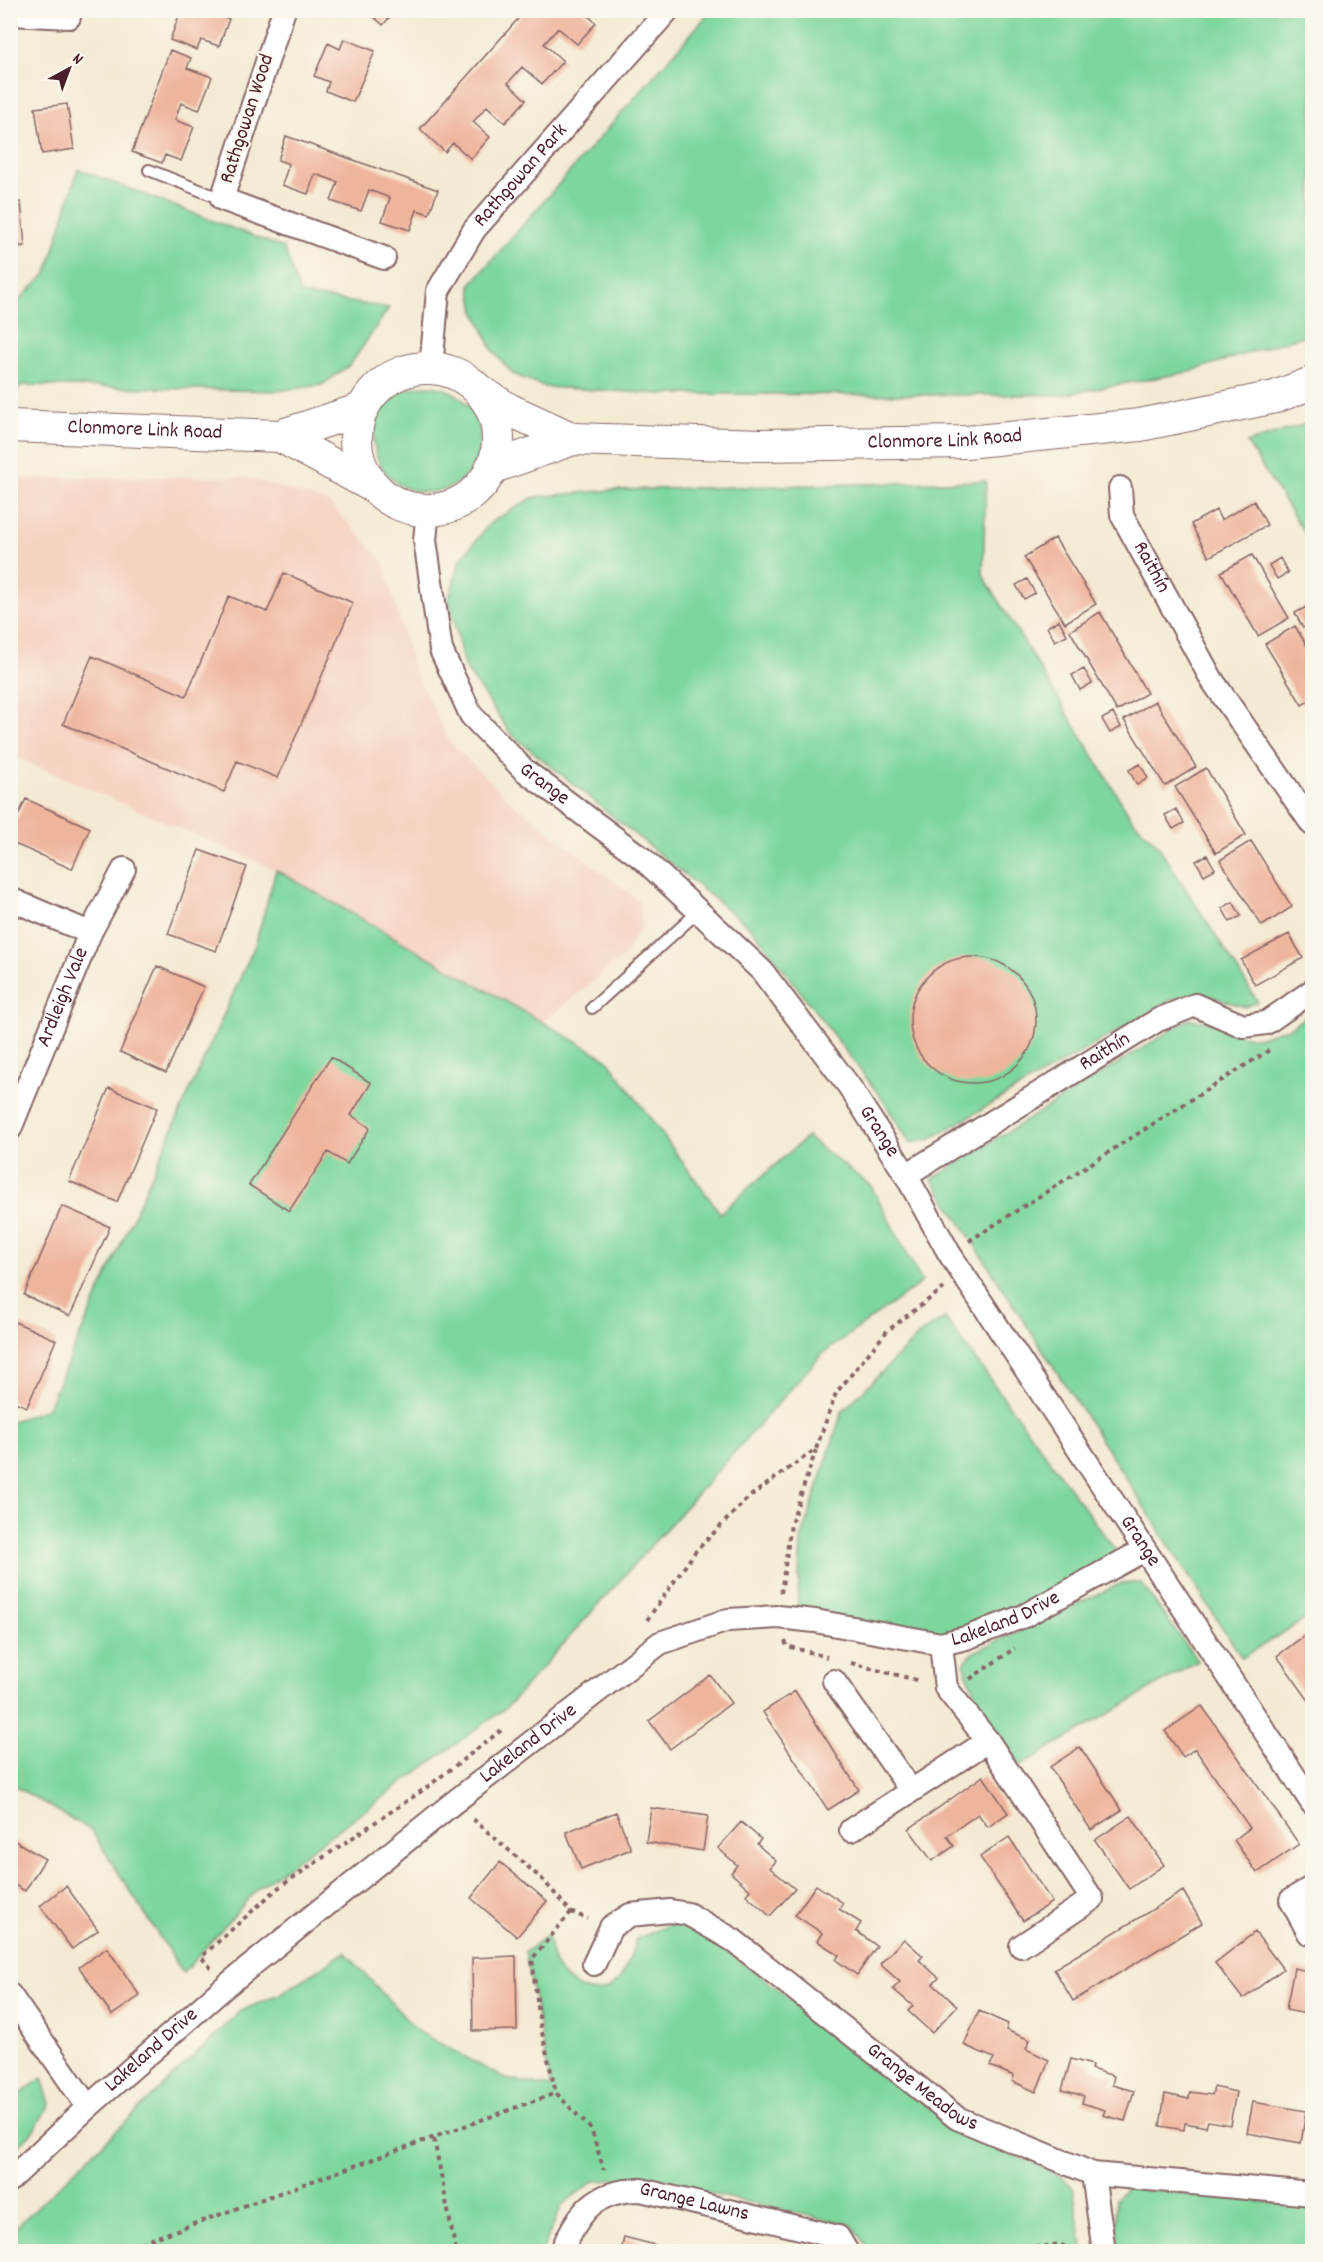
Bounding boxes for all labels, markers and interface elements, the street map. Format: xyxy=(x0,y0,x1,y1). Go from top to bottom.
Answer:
north arrow xyxy=(39,39,99,99)
text: N xyxy=(67,48,88,71)
street label: Rathgowan Wood xyxy=(213,50,283,188)
street label: Rathgowan Park xyxy=(467,118,576,235)
street label: Clonmore Link Road xyxy=(67,413,223,449)
street label: Clonmore Link Road xyxy=(867,422,1024,458)
street label: Raithín xyxy=(1124,536,1177,599)
street label: Grange xyxy=(512,756,575,814)
street label: Ardleigh Vale xyxy=(30,943,97,1052)
street label: Raithín xyxy=(1074,1025,1137,1080)
street label: Grange xyxy=(851,1100,906,1164)
street label: Grange xyxy=(1111,1510,1168,1573)
street label: Lakeland Drive xyxy=(948,1584,1066,1656)
street label: Lakeland Drive xyxy=(474,1697,584,1792)
street label: Lakeland Drive xyxy=(99,2001,206,2100)
street label: Grange Meadows xyxy=(859,2036,983,2140)
street label: Grange Lawns xyxy=(636,2175,752,2230)

